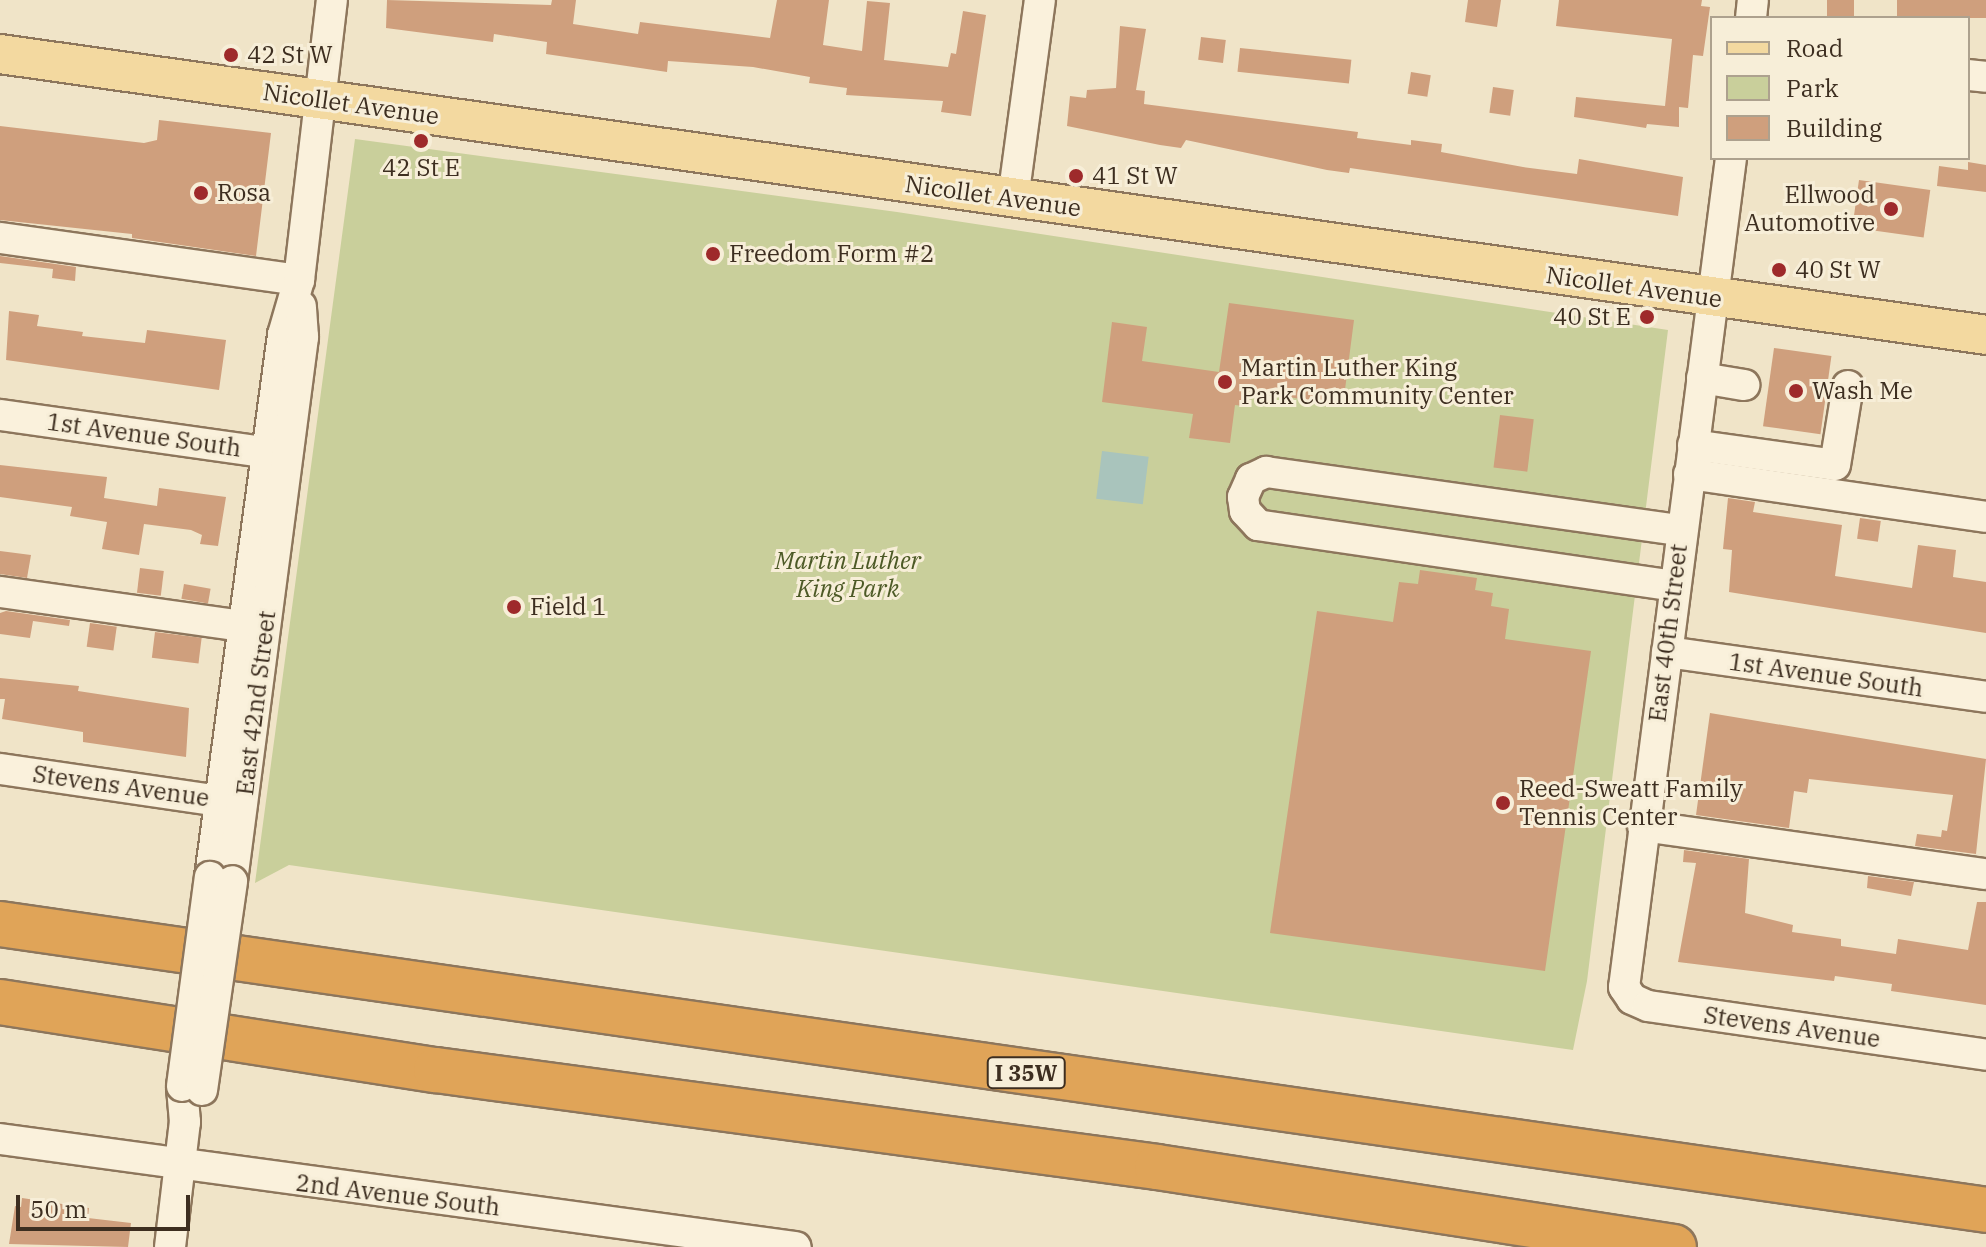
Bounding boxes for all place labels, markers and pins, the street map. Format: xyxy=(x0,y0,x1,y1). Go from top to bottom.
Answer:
place label: 42 St W xyxy=(247,41,333,69)
marker: 42 St W xyxy=(222,46,240,64)
marker: 42 St E xyxy=(412,132,430,150)
place label: 42 St E xyxy=(382,154,460,182)
place label: 41 St W xyxy=(1092,162,1178,190)
marker: 41 St W xyxy=(1067,167,1085,185)
place label: Rosa xyxy=(217,179,271,207)
place label: Ellwood Automotive xyxy=(1744,181,1875,237)
marker: Rosa xyxy=(192,184,210,202)
marker: Ellwood Automotive xyxy=(1882,200,1900,218)
place label: Freedom Form #2 xyxy=(729,240,934,268)
marker: Freedom Form #2 xyxy=(704,245,722,263)
place label: 40 St W xyxy=(1795,256,1881,284)
marker: 40 St W xyxy=(1770,261,1788,279)
place label: 40 St E xyxy=(1553,303,1631,331)
marker: 40 St E xyxy=(1638,308,1656,326)
place label: Martin Luther King Park Community Center xyxy=(1241,354,1514,410)
marker: Martin Luther King Park Community Center xyxy=(1216,373,1234,391)
place label: Wash Me xyxy=(1812,377,1913,405)
marker: Wash Me xyxy=(1787,382,1805,400)
place label: Field 1 xyxy=(530,593,607,621)
marker: Field 1 xyxy=(505,598,523,616)
place label: Reed-Sweatt Family Tennis Center xyxy=(1519,775,1743,831)
marker: Reed-Sweatt Family Tennis Center xyxy=(1494,794,1512,812)

